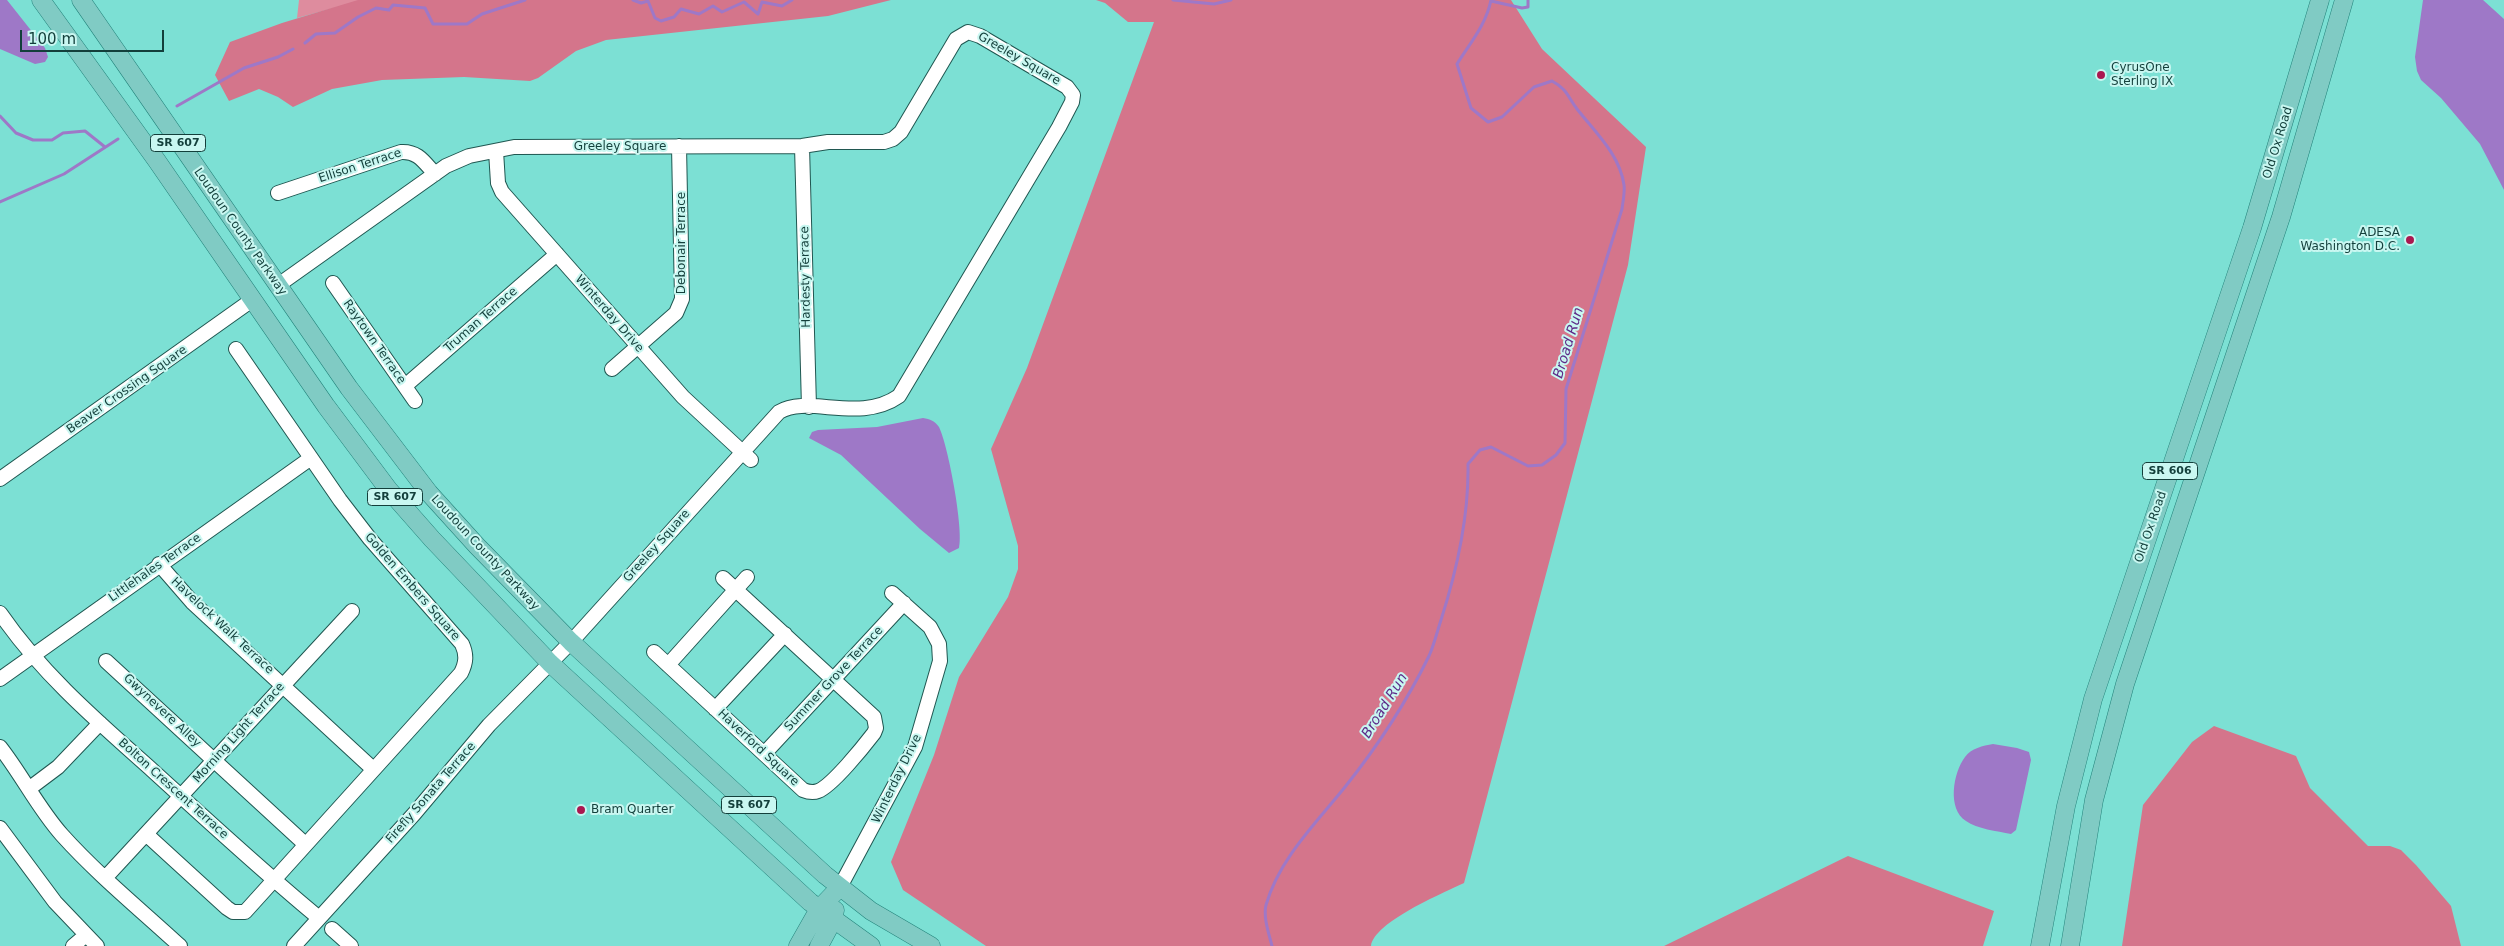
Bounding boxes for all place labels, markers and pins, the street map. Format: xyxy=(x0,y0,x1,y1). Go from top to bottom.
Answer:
place label: CyrusOne Sterling IX xyxy=(2111,61,2173,89)
marker: CyrusOne Sterling IX xyxy=(2095,69,2107,81)
place label: ADESA Washington D.C. xyxy=(2300,226,2400,254)
marker: ADESA Washington D.C. xyxy=(2404,234,2416,246)
place label: Bram Quarter xyxy=(591,803,673,817)
marker: Bram Quarter xyxy=(575,804,587,816)

